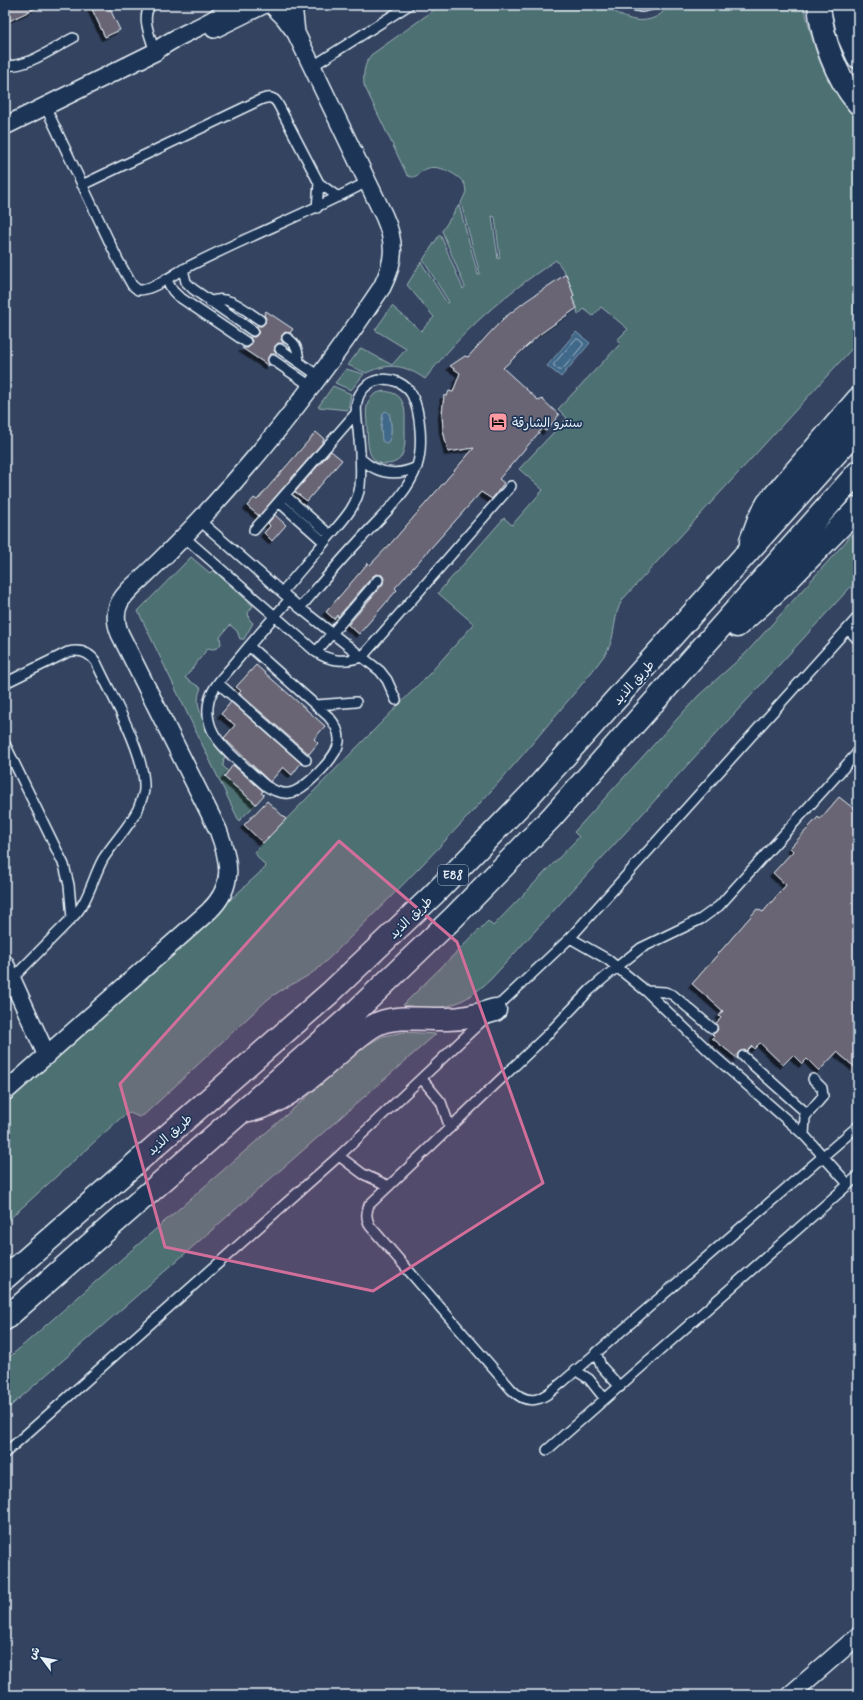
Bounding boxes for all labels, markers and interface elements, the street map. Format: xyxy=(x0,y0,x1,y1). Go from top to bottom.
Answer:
hotel icon: سنترو الشارقة xyxy=(487,411,509,433)
place label: سنترو الشارقة xyxy=(512,415,583,432)
street label: طريق الذيد xyxy=(610,657,659,709)
road number: E88 xyxy=(438,865,468,885)
street label: طريق الذيد xyxy=(385,893,437,943)
street label: طريق الذيد xyxy=(144,1111,196,1159)
north arrow xyxy=(22,1638,62,1678)
text: ش xyxy=(25,1644,44,1662)

